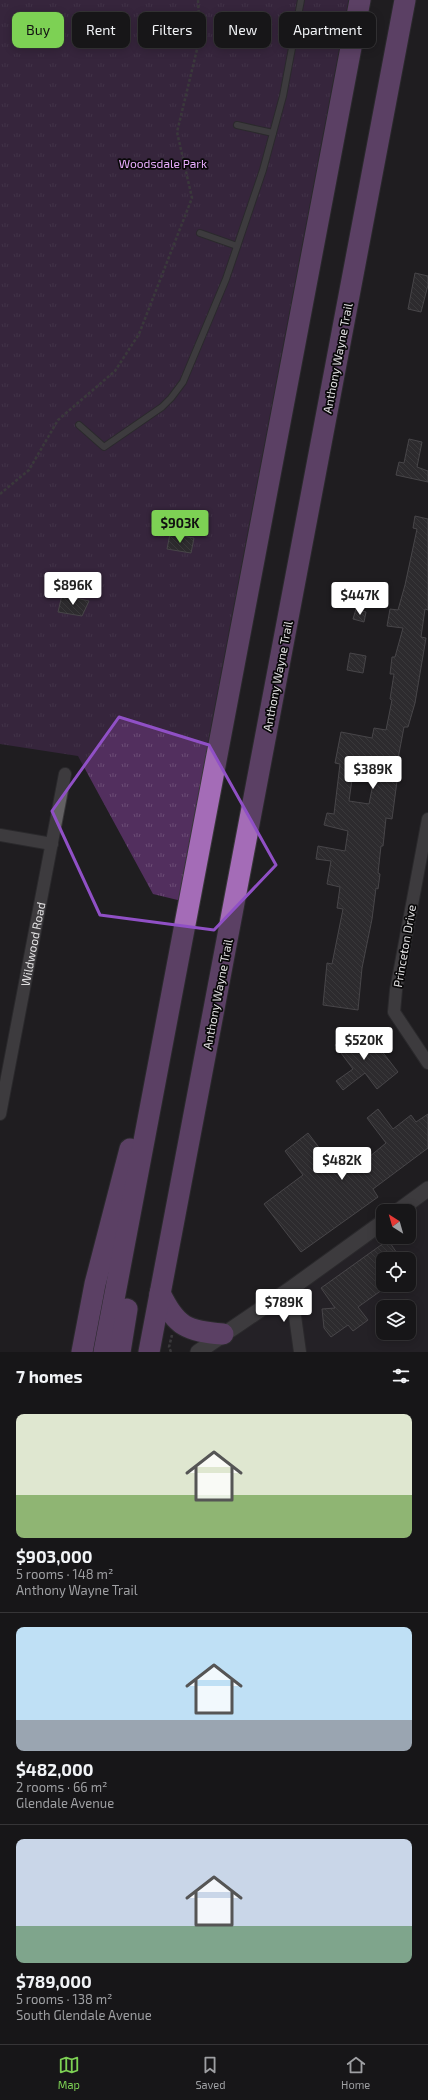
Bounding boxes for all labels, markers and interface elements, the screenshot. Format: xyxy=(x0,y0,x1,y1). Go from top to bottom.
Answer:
chip: Buy xyxy=(12,12,64,48)
chip: Rent xyxy=(72,12,130,48)
chip: Filters xyxy=(138,12,206,48)
chip: New xyxy=(214,12,271,48)
chip: Apartment xyxy=(279,12,376,48)
park label: Woodsdale Park xyxy=(119,156,207,170)
street label: Anthony Wayne Trail xyxy=(319,301,355,414)
pin: $903K xyxy=(152,510,208,544)
text: $903K xyxy=(160,515,200,531)
pin: $896K xyxy=(45,572,101,606)
text: $896K xyxy=(53,577,93,593)
pin: $447K xyxy=(332,582,388,616)
text: $447K xyxy=(340,587,380,603)
street label: Anthony Wayne Trail xyxy=(259,619,295,732)
pin: $389K xyxy=(345,756,401,790)
text: $389K xyxy=(354,761,392,777)
street label: Wildwood Road xyxy=(18,901,47,987)
street label: Princeton Drive xyxy=(390,904,418,988)
street label: Anthony Wayne Trail xyxy=(199,937,235,1050)
pin: $520K xyxy=(336,1027,392,1061)
text: $520K xyxy=(345,1032,383,1048)
pin: $482K xyxy=(314,1147,370,1181)
text: $482K xyxy=(322,1152,362,1168)
north arrow xyxy=(376,1204,416,1244)
map controls xyxy=(376,1204,416,1340)
button: locate xyxy=(376,1252,416,1292)
pin: $789K xyxy=(256,1289,312,1323)
text: $789K xyxy=(265,1294,303,1310)
button: layers xyxy=(376,1300,416,1340)
icon: filters xyxy=(390,1365,412,1387)
text: 7 homes xyxy=(16,1366,83,1386)
icon: home xyxy=(178,1440,250,1512)
text: $903,000 xyxy=(16,1546,93,1566)
text: 5 rooms · 148 m² xyxy=(16,1566,113,1582)
text: Anthony Wayne Trail xyxy=(16,1582,138,1598)
icon: home xyxy=(178,1653,250,1725)
text: $482,000 xyxy=(16,1759,93,1779)
text: 2 rooms · 66 m² xyxy=(16,1779,107,1795)
text: Glendale Avenue xyxy=(16,1795,114,1811)
icon: home xyxy=(178,1865,250,1937)
text: $789,000 xyxy=(16,1971,92,1991)
text: 5 rooms · 138 m² xyxy=(16,1991,113,2007)
text: South Glendale Avenue xyxy=(16,2007,152,2023)
tab: Map xyxy=(58,2054,80,2091)
tab: Saved xyxy=(195,2054,226,2091)
tab: Home xyxy=(341,2054,370,2091)

